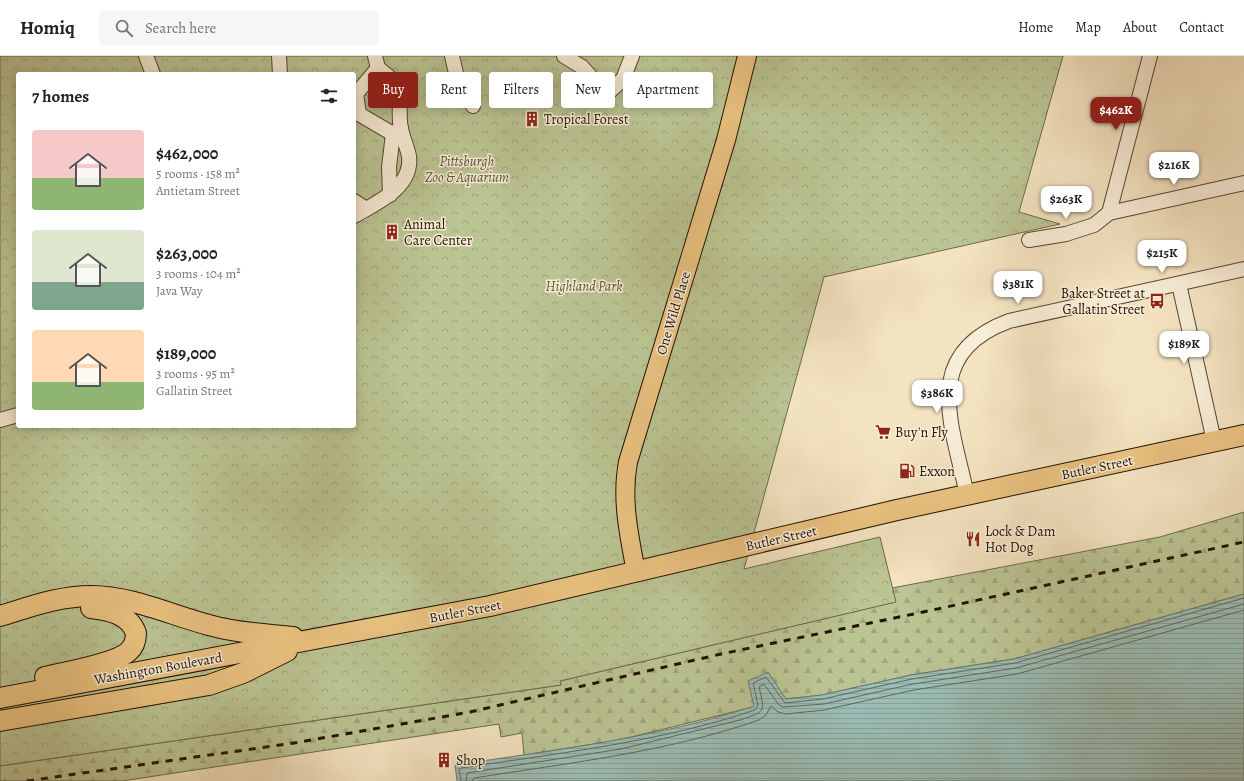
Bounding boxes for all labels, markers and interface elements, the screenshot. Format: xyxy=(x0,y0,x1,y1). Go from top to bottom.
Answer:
search box xyxy=(99,10,379,46)
text: Homiq xyxy=(20,15,75,41)
icon: search xyxy=(113,17,135,39)
text: Search here xyxy=(145,18,216,38)
text: Home xyxy=(1018,18,1053,37)
text: Map xyxy=(1075,18,1101,37)
text: About xyxy=(1123,18,1157,37)
text: Contact xyxy=(1179,18,1224,37)
chip: Buy xyxy=(368,72,418,108)
chip: Rent xyxy=(426,72,481,108)
chip: Filters xyxy=(489,72,553,108)
chip: New xyxy=(561,72,615,108)
chip: Apartment xyxy=(623,72,713,108)
text: 7 homes xyxy=(32,85,89,108)
icon: filters xyxy=(318,85,340,107)
pin: $462K xyxy=(1088,97,1144,131)
text: $462K xyxy=(1099,101,1133,118)
building icon: Tropical Forest xyxy=(523,110,541,128)
place label: Tropical Forest xyxy=(544,110,629,129)
text: $462,000 xyxy=(156,142,218,165)
icon: home xyxy=(64,146,112,194)
park label: Pittsburgh Zoo & Aquarium xyxy=(425,152,509,187)
pin: $216K xyxy=(1146,152,1202,186)
text: $216K xyxy=(1158,156,1190,173)
text: 5 rooms · 158 m² xyxy=(156,165,240,182)
text: Antietam Street xyxy=(156,182,240,199)
pin: $263K xyxy=(1038,186,1094,220)
text: $263K xyxy=(1050,190,1082,207)
place label: Animal Care Center xyxy=(403,215,473,250)
building icon: Animal Care Center xyxy=(383,223,401,241)
pin: $215K xyxy=(1134,240,1190,274)
text: $263,000 xyxy=(156,242,218,265)
text: $215K xyxy=(1146,244,1178,261)
icon: home xyxy=(64,246,112,294)
text: 3 rooms · 104 m² xyxy=(156,265,240,282)
street label: One Wild Place xyxy=(652,269,695,357)
pin: $381K xyxy=(990,271,1046,305)
text: $381K xyxy=(1002,275,1034,292)
park label: Highland Park xyxy=(546,277,622,296)
text: Java Way xyxy=(156,282,203,299)
place label: Baker Street at Gallatin Street xyxy=(1061,284,1145,319)
bus stop icon: Baker Street at Gallatin Street xyxy=(1148,292,1166,310)
pin: $189K xyxy=(1156,331,1212,365)
text: $189K xyxy=(1168,335,1200,352)
text: $189,000 xyxy=(156,342,216,365)
icon: home xyxy=(64,346,112,394)
text: 3 rooms · 95 m² xyxy=(156,365,235,382)
pin: $386K xyxy=(909,380,965,414)
text: Gallatin Street xyxy=(156,382,233,399)
text: $386K xyxy=(921,384,953,401)
supermarket icon: Buy'n Fly xyxy=(874,423,892,441)
place label: Buy'n Fly xyxy=(895,423,949,442)
street label: Butler Street xyxy=(1060,451,1135,484)
fuel station icon: Exxon xyxy=(898,462,916,480)
place label: Exxon xyxy=(919,462,955,481)
street label: Butler Street xyxy=(744,521,819,556)
place label: Lock & Dam Hot Dog xyxy=(985,522,1056,557)
restaurant icon: Lock & Dam Hot Dog xyxy=(964,530,982,548)
street label: Butler Street xyxy=(428,595,503,628)
street label: Washington Boulevard xyxy=(91,648,224,689)
building icon: Shop xyxy=(435,751,453,769)
place label: Shop xyxy=(456,751,485,770)

